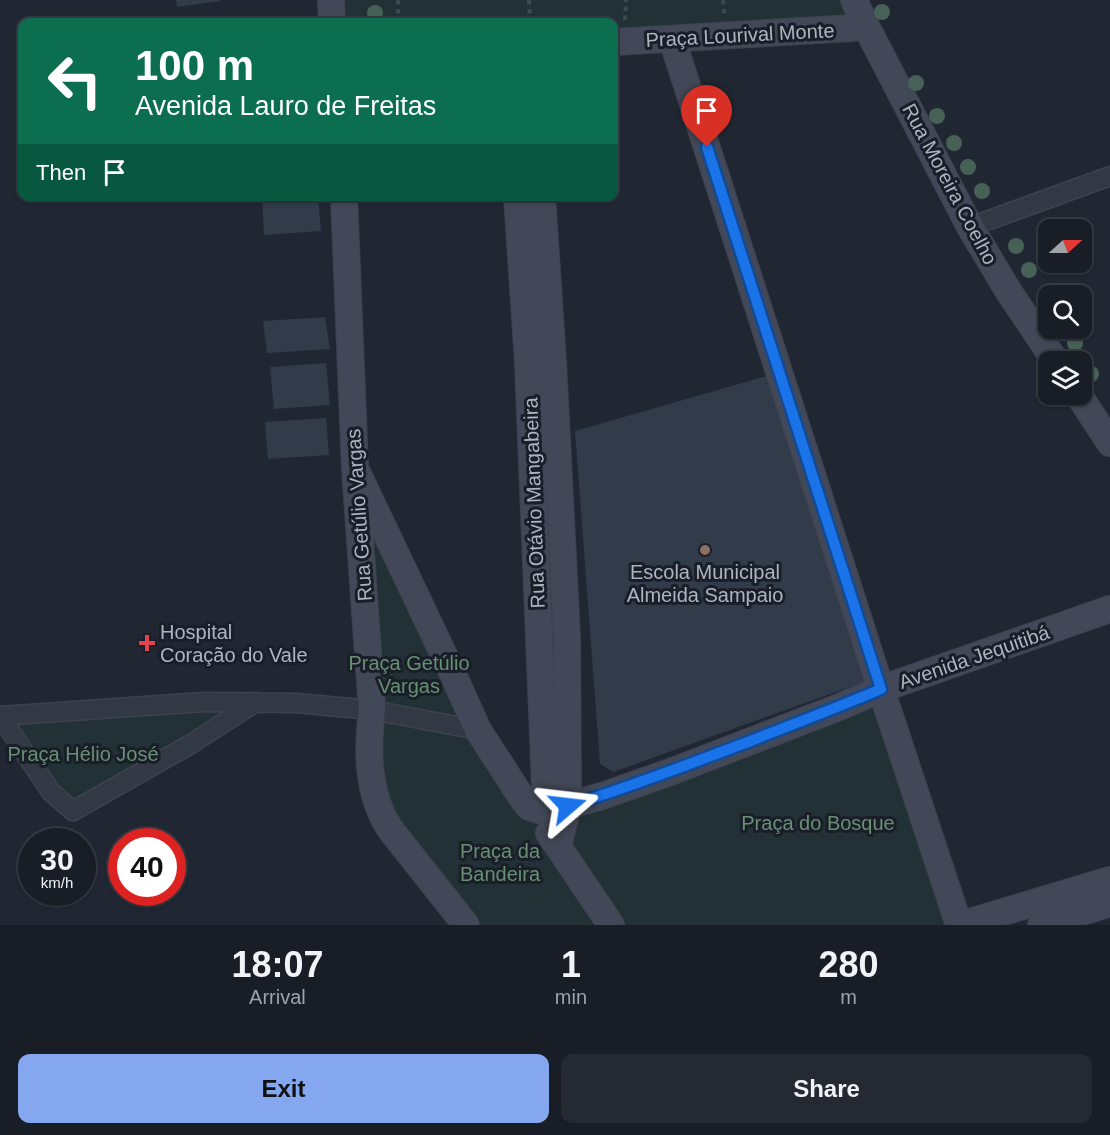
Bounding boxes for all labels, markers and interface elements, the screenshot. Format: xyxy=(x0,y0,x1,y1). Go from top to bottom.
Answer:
street label: Praça Lourival Monte xyxy=(645,19,835,51)
icon: left xyxy=(36,42,114,120)
text: 100 m xyxy=(135,42,254,89)
pin xyxy=(681,85,732,147)
text: Avenida Lauro de Freitas xyxy=(135,91,436,121)
icon: arrive xyxy=(690,94,723,127)
street label: Rua Moreira Coelho xyxy=(898,100,1002,268)
icon: arrive xyxy=(98,156,131,189)
text: Then xyxy=(36,160,86,185)
north arrow xyxy=(1038,219,1092,273)
map controls xyxy=(1038,219,1092,405)
button: search xyxy=(1038,285,1092,339)
button: layers xyxy=(1038,351,1092,405)
street label: Rua Otávio Mangabeira xyxy=(519,396,549,609)
street label: Rua Getúlio Vargas xyxy=(342,428,376,602)
marker: Escola Municipal Almeida Sampaio xyxy=(698,543,712,557)
place label: Escola Municipal Almeida Sampaio xyxy=(627,561,783,606)
place label: Hospital Coração do Vale xyxy=(160,621,308,666)
street label: Avenida Jequitibá xyxy=(896,621,1053,693)
marker: Hospital Coração do Vale xyxy=(138,634,156,652)
park label: Praça Getúlio Vargas xyxy=(348,652,470,697)
park label: Praça Hélio José xyxy=(7,743,159,765)
position arrow xyxy=(536,774,600,838)
park label: Praça do Bosque xyxy=(741,812,895,834)
speed limit sign: 40 xyxy=(108,828,186,906)
park label: Praça da Bandeira xyxy=(460,840,541,885)
text: 30 xyxy=(40,843,74,876)
text: km/h xyxy=(41,874,73,891)
text: 18:07 xyxy=(231,944,323,985)
text: 1 xyxy=(561,944,581,985)
text: 280 xyxy=(818,944,879,985)
text: Arrival xyxy=(249,986,306,1008)
text: min xyxy=(555,986,587,1008)
text: m xyxy=(840,986,857,1008)
button: Exit xyxy=(18,1054,549,1123)
button: Share xyxy=(561,1054,1092,1123)

